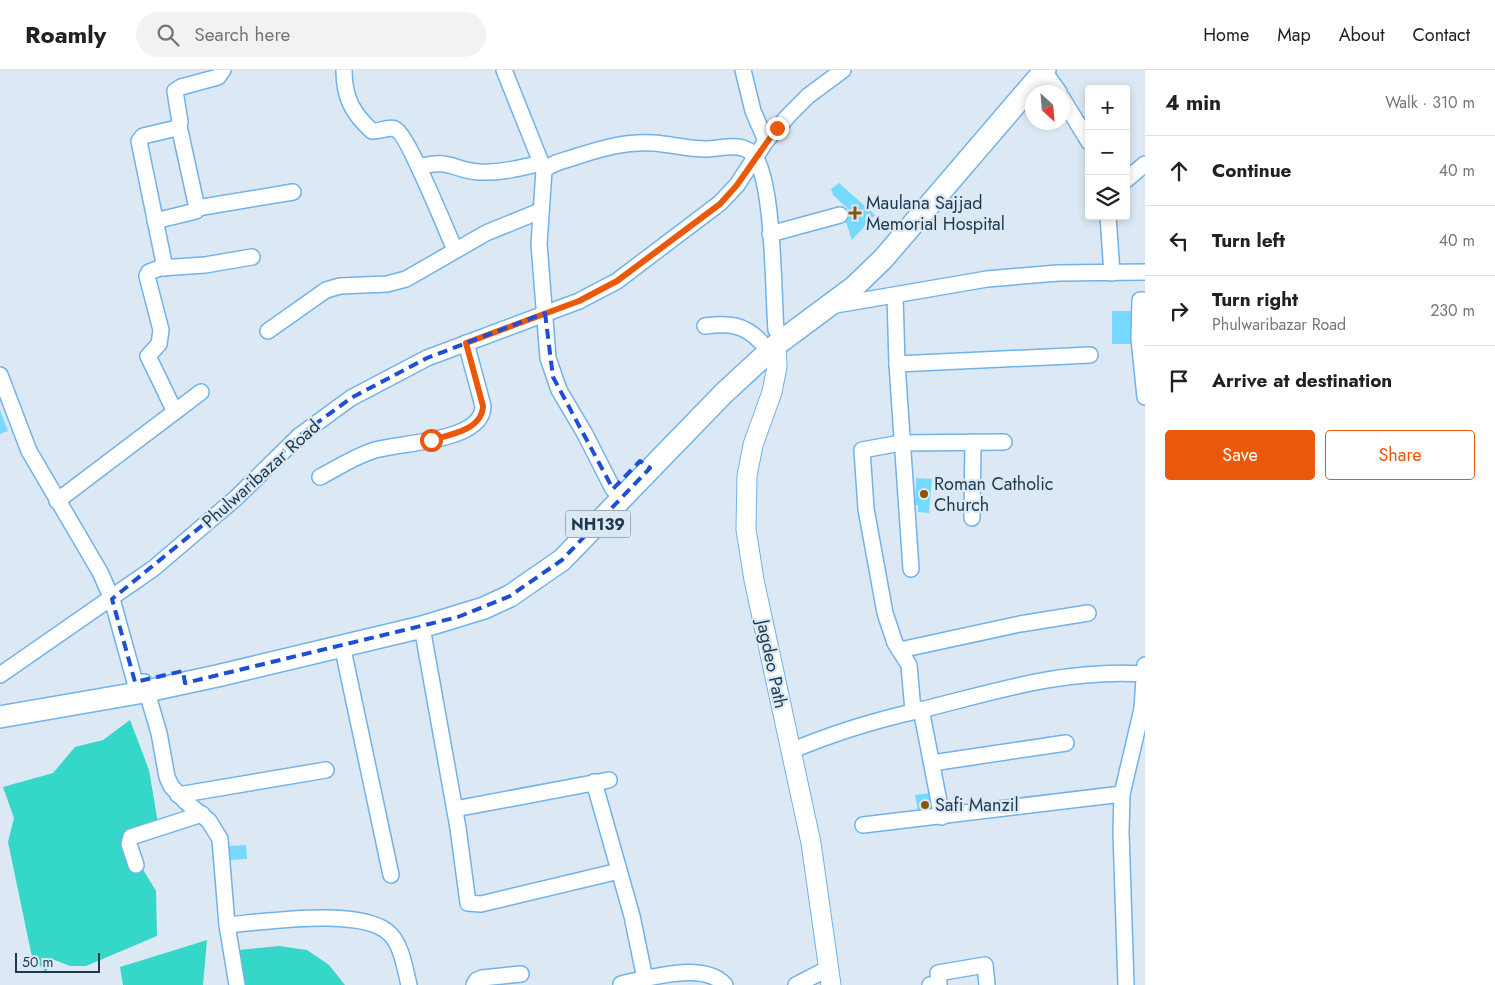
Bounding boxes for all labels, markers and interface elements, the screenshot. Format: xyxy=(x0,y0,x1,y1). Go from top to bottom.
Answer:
search box xyxy=(136,12,486,57)
text: Roamly xyxy=(25,17,106,52)
icon: search xyxy=(154,21,182,49)
text: Search here xyxy=(194,21,290,48)
text: Home xyxy=(1203,22,1249,48)
text: Map xyxy=(1277,22,1311,48)
text: About xyxy=(1339,22,1384,48)
text: Contact xyxy=(1412,22,1470,48)
north arrow xyxy=(1025,85,1070,130)
map controls xyxy=(1085,85,1130,220)
button: + xyxy=(1085,85,1130,130)
text: 4 min xyxy=(1165,88,1221,118)
text: Walk · 310 m xyxy=(1385,91,1475,114)
route end xyxy=(766,117,789,140)
button: − xyxy=(1085,130,1130,175)
icon: ahead xyxy=(1165,157,1193,185)
text: Continue xyxy=(1212,157,1291,184)
text: 40 m xyxy=(1439,159,1475,182)
button: layers xyxy=(1085,175,1130,220)
place label: Maulana Sajjad Memorial Hospital xyxy=(866,190,1005,237)
marker: Maulana Sajjad Memorial Hospital xyxy=(848,206,862,220)
icon: left xyxy=(1165,227,1193,255)
text: Turn left xyxy=(1212,227,1285,254)
text: 40 m xyxy=(1439,229,1475,252)
text: Turn right xyxy=(1212,286,1298,313)
icon: right xyxy=(1165,297,1193,325)
text: 230 m xyxy=(1430,299,1475,322)
text: Phulwaribazar Road xyxy=(1212,313,1346,336)
icon: arrive xyxy=(1165,367,1193,395)
text: Arrive at destination xyxy=(1212,367,1392,394)
street label: Phulwaribazar Road xyxy=(196,414,326,534)
route start xyxy=(420,429,443,452)
button: Save xyxy=(1165,430,1315,480)
button: Share xyxy=(1325,430,1475,480)
place label: Roman Catholic Church xyxy=(934,471,1053,518)
marker: Roman Catholic Church xyxy=(918,488,930,500)
road number: NH139 xyxy=(566,510,630,538)
street label: Jagdeo Path xyxy=(750,615,794,711)
place label: Safi Manzil xyxy=(935,792,1019,818)
marker: Safi Manzil xyxy=(919,799,931,811)
scale bar xyxy=(15,950,100,973)
text: 50 m xyxy=(22,952,53,972)

